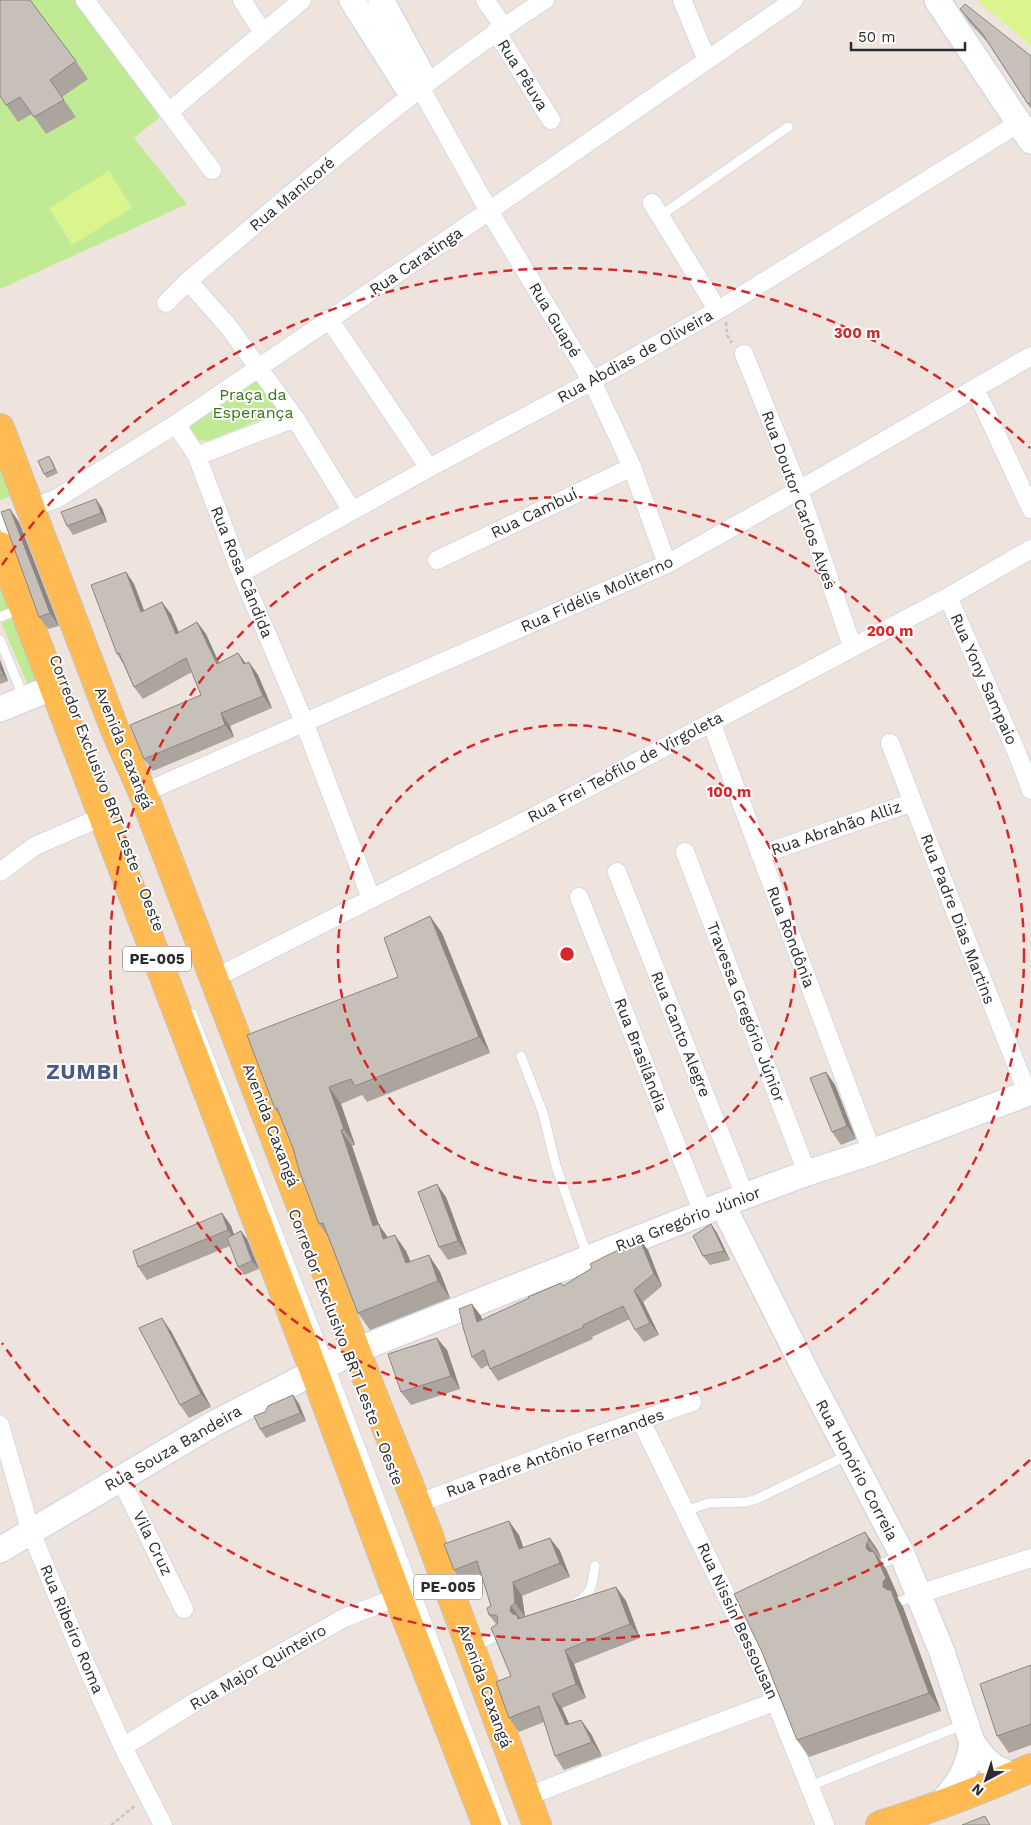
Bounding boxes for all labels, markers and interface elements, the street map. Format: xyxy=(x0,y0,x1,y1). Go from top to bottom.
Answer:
scale bar xyxy=(851,20,965,52)
text: 50 m xyxy=(858,28,895,46)
street label: Rua Pêuva xyxy=(494,36,552,114)
street label: Rua Manicoré xyxy=(246,153,338,235)
street label: Rua Caratinga xyxy=(366,223,466,299)
street label: Rua Guapé xyxy=(525,279,585,361)
street label: Rua Abdias de Oliveira xyxy=(554,305,716,407)
text: 300 m xyxy=(834,324,880,342)
park label: Praça da Esperança xyxy=(212,385,294,422)
street label: Rua Doutor Carlos Alves xyxy=(758,408,840,592)
street label: Rua Cambuí xyxy=(488,484,580,542)
street label: Rua Rosa Cândida xyxy=(207,503,277,641)
street label: Rua Fidélis Moliterno xyxy=(518,552,676,636)
street label: Rua Yony Sampaio xyxy=(946,610,1022,748)
text: 200 m xyxy=(867,622,913,640)
street label: Corredor Exclusivo BRT Leste - Oeste xyxy=(45,652,169,934)
street label: Avenida Caxangá xyxy=(91,684,157,812)
street label: Rua Frei Teófilo de Virgoleta xyxy=(524,707,726,827)
text: 100 m xyxy=(707,783,751,801)
street label: Rua Abrahão Alliz xyxy=(768,797,904,859)
street label: Rua Padre Dias Martins xyxy=(917,831,999,1007)
street label: Rua Rondônia xyxy=(763,884,819,990)
street label: Travessa Gregório Júnior xyxy=(703,919,789,1105)
centre of rings xyxy=(558,945,576,963)
road number: PE-005 xyxy=(123,946,191,972)
street label: Rua Canto Alegre xyxy=(647,968,715,1100)
street label: Rua Brasilândia xyxy=(611,995,671,1115)
district label: ZUMBI xyxy=(46,1059,120,1084)
street label: Avenida Caxangá xyxy=(239,1061,303,1189)
street label: Rua Gregório Júnior xyxy=(613,1182,764,1256)
street label: Corredor Exclusivo BRT Leste - Oeste xyxy=(284,1206,408,1488)
street label: Rua Honório Correia xyxy=(812,1396,902,1544)
street label: Rua Souza Bandeira xyxy=(101,1401,245,1495)
street label: Rua Padre Antônio Fernandes xyxy=(443,1405,667,1501)
street label: Vila Cruz xyxy=(129,1508,177,1578)
street label: Rua Nissin Bessousan xyxy=(693,1540,783,1702)
street label: Rua Ribeiro Roma xyxy=(36,1562,108,1696)
road number: PE-005 xyxy=(414,1574,482,1600)
street label: Rua Major Quinteiro xyxy=(186,1620,330,1714)
street label: Avenida Caxangá xyxy=(454,1621,516,1751)
north arrow xyxy=(961,1755,1011,1805)
text: N xyxy=(969,1780,987,1799)

